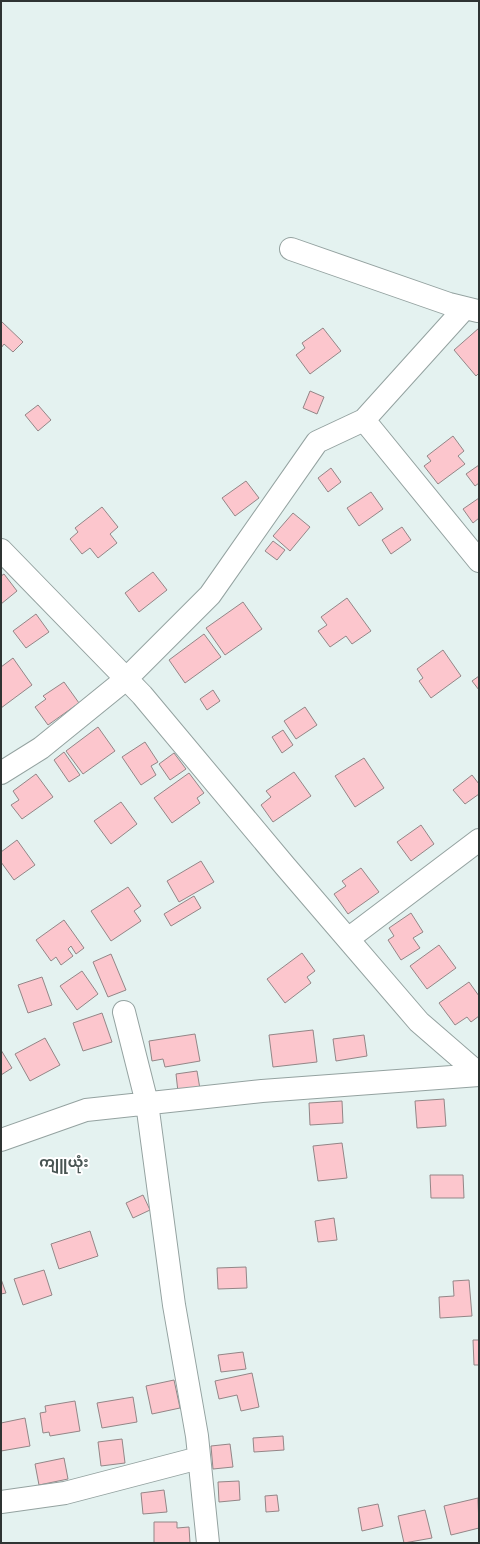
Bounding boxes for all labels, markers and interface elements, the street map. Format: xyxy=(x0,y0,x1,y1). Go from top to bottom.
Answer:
district label: ကျူယုံး xyxy=(39,1153,89,1174)

